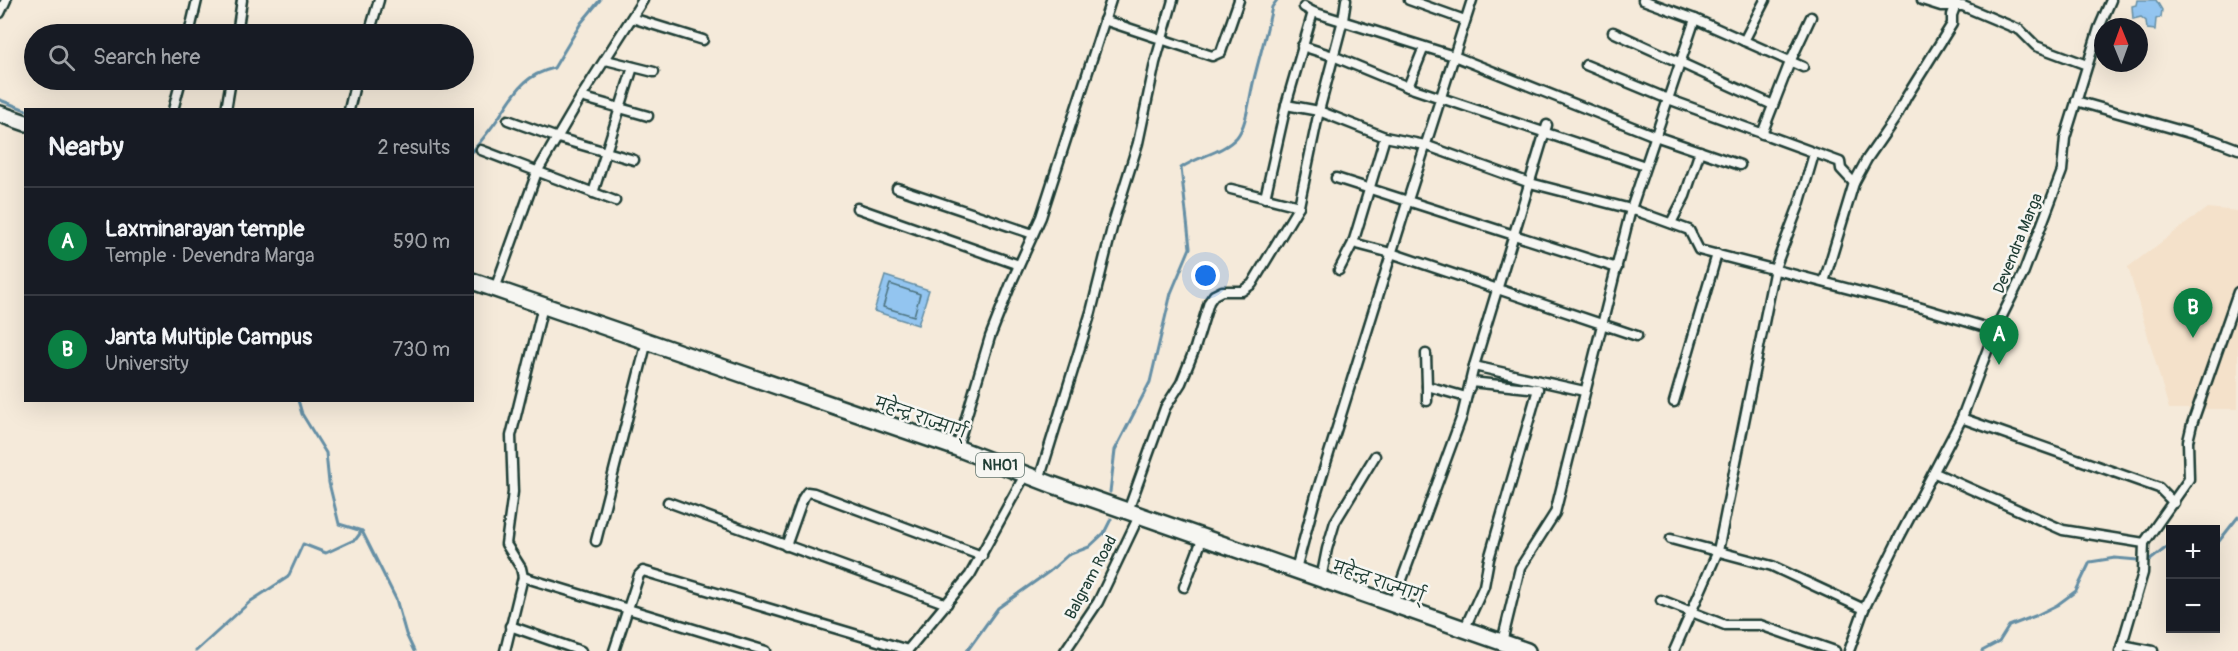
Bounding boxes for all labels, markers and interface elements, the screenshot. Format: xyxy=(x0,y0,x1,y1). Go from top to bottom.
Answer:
north arrow xyxy=(2094,18,2148,72)
search box xyxy=(24,24,474,90)
icon: search xyxy=(45,41,78,74)
text: Search here xyxy=(93,43,200,71)
text: Nearby xyxy=(48,131,124,163)
text: 2 results xyxy=(378,135,450,160)
street label: Devendra Marga xyxy=(1989,190,2047,296)
text: Laxminarayan temple xyxy=(105,215,304,243)
text: A xyxy=(61,229,74,254)
text: 590 m xyxy=(393,229,450,254)
text: Temple · Devendra Marga xyxy=(105,243,314,268)
your location xyxy=(1191,261,1220,290)
pin: B xyxy=(2174,288,2212,338)
pin: A xyxy=(1980,316,2018,365)
text: Janta Multiple Campus xyxy=(105,323,312,351)
text: B xyxy=(62,337,73,362)
text: 730 m xyxy=(393,337,450,362)
text: University xyxy=(105,351,189,376)
street label: महेन्द्र राज्मार्ग् xyxy=(871,389,972,444)
road number: NH01 xyxy=(976,453,1024,477)
map controls xyxy=(2166,525,2220,633)
button: + xyxy=(2166,525,2220,579)
street label: Balgram Road xyxy=(1060,532,1121,623)
street label: महेन्द्र राज्मार्ग् xyxy=(1329,553,1430,608)
button: − xyxy=(2166,579,2220,633)

